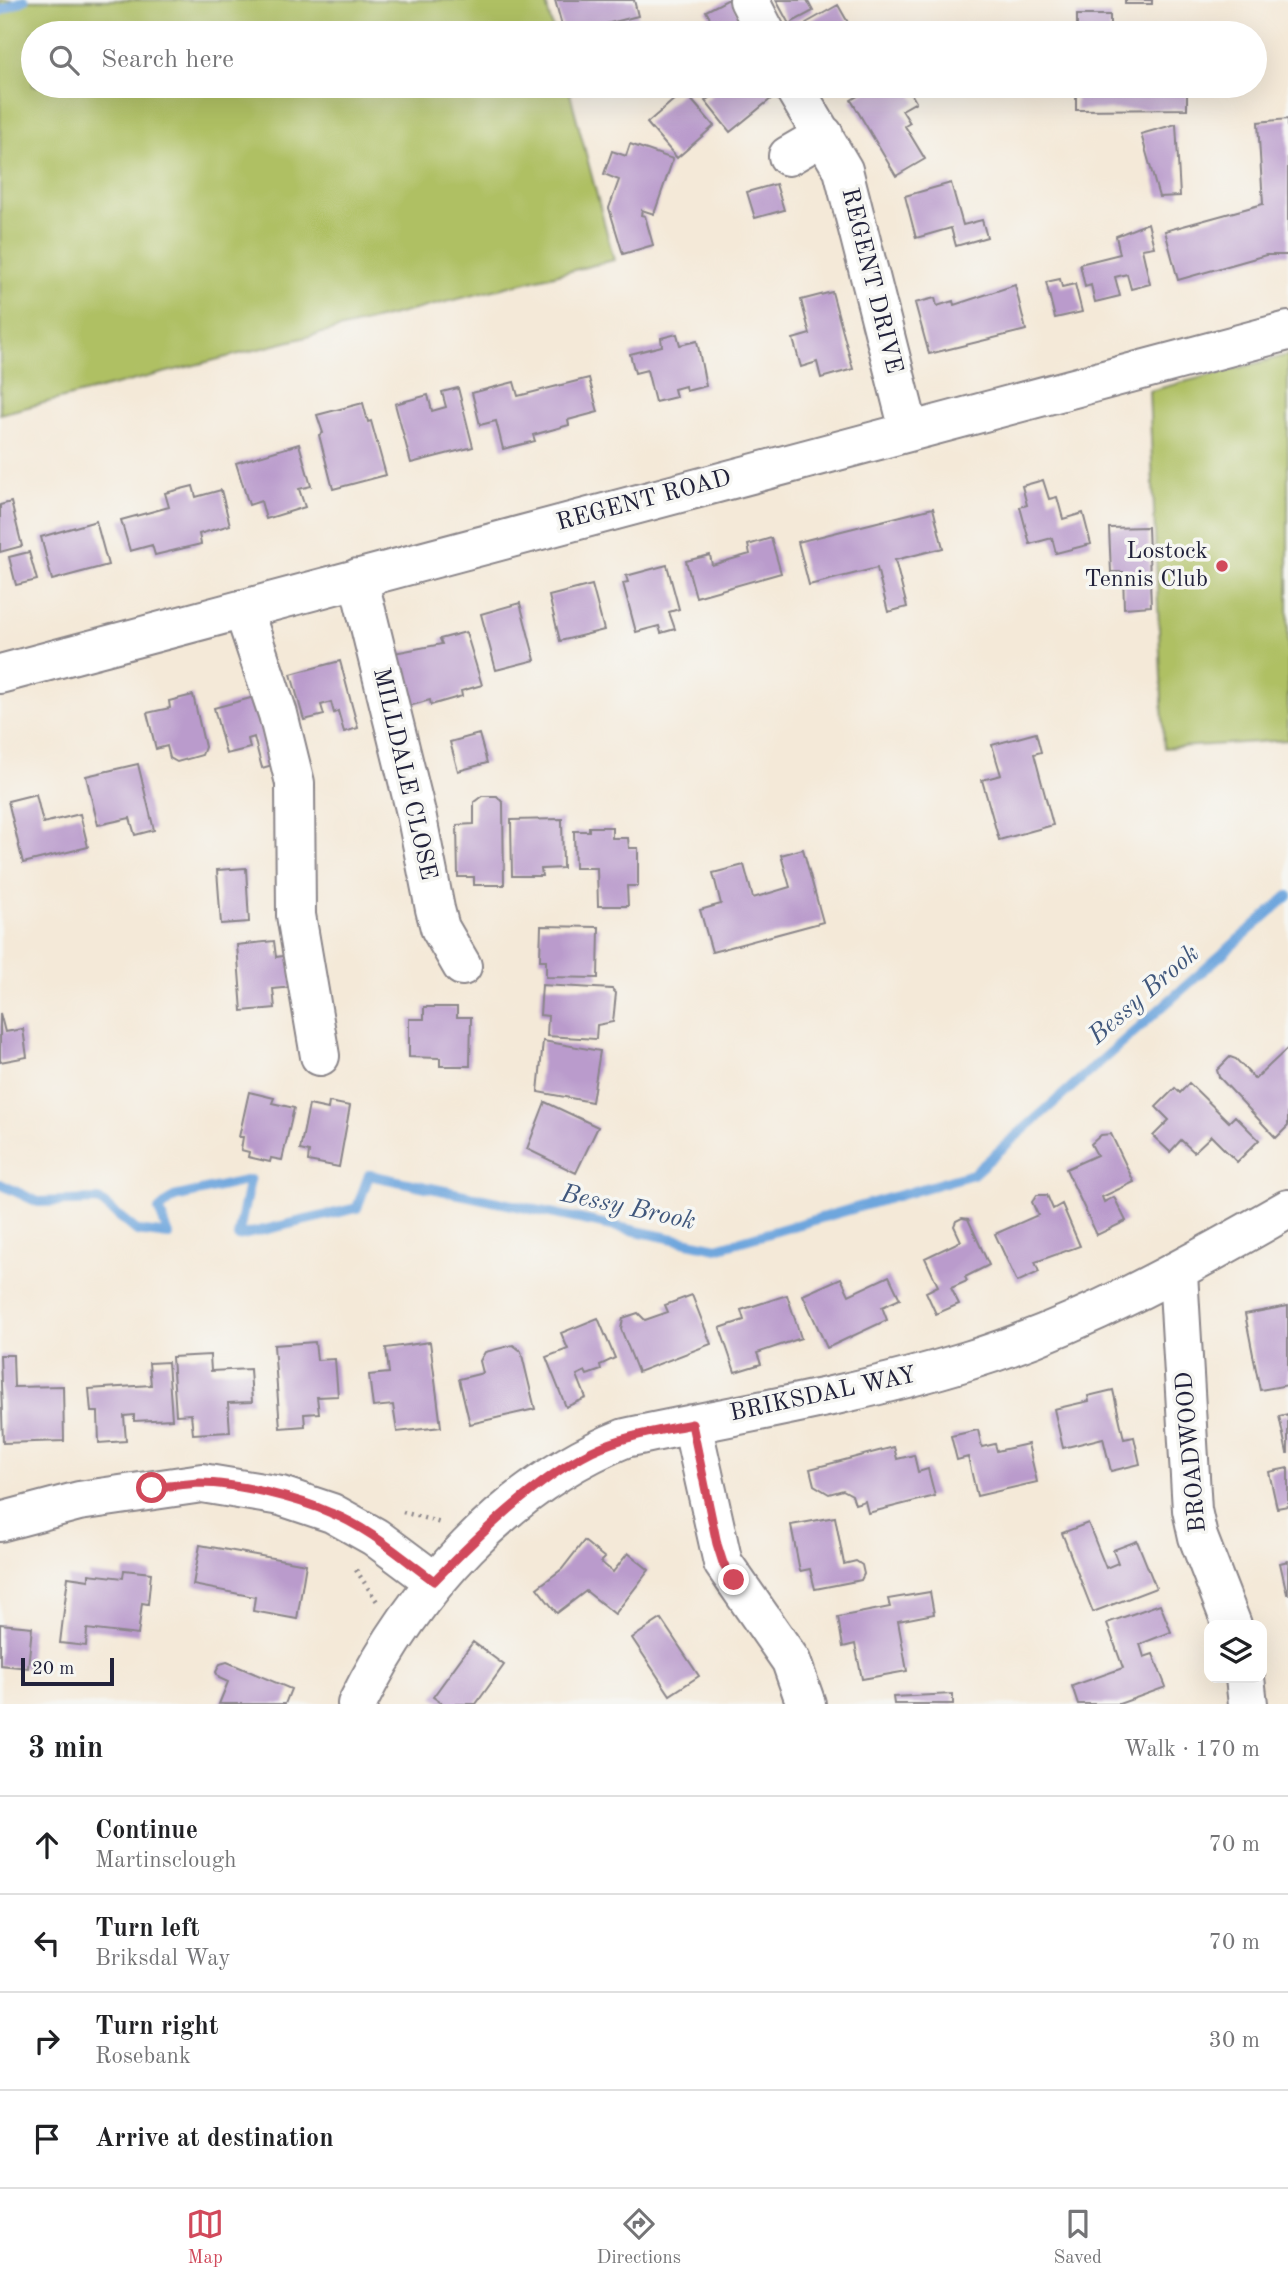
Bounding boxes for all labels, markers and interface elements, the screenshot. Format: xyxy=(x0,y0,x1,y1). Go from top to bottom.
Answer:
search box xyxy=(21,21,1267,98)
icon: search xyxy=(45,41,83,79)
text: Search here xyxy=(101,47,234,73)
street label: REGENT DRIVE xyxy=(836,186,906,376)
street label: REGENT ROAD xyxy=(554,466,734,536)
place label: Lostock Tennis Club xyxy=(1084,540,1208,592)
marker: Lostock Tennis Club xyxy=(1214,558,1230,574)
street label: MILLDALE CLOSE xyxy=(368,666,440,882)
water label: Bessy Brook xyxy=(1083,940,1204,1050)
water label: Bessy Brook xyxy=(557,1181,698,1235)
street label: BRIKSDAL WAY xyxy=(728,1364,918,1426)
street label: BROADWOOD xyxy=(1173,1370,1211,1534)
route start xyxy=(136,1472,167,1503)
route end xyxy=(718,1564,749,1595)
map controls xyxy=(1204,1620,1267,1683)
button: layers xyxy=(1204,1620,1267,1683)
scale bar xyxy=(21,1655,114,1687)
text: 20 m xyxy=(32,1660,74,1679)
text: 3 min xyxy=(28,1734,103,1764)
text: Walk · 170 m xyxy=(1124,1738,1260,1761)
text: Continue xyxy=(95,1818,198,1844)
icon: ahead xyxy=(28,1826,66,1864)
text: 70 m xyxy=(1209,1833,1260,1856)
text: Martinsclough xyxy=(95,1849,237,1872)
text: Turn left xyxy=(95,1916,200,1942)
icon: left xyxy=(28,1924,66,1962)
text: 70 m xyxy=(1209,1931,1260,1954)
text: Briksdal Way xyxy=(95,1947,230,1970)
text: Turn right xyxy=(95,2014,218,2040)
icon: right xyxy=(28,2022,66,2060)
text: 30 m xyxy=(1209,2029,1260,2052)
text: Rosebank xyxy=(95,2045,191,2068)
icon: arrive xyxy=(28,2120,66,2158)
text: Arrive at destination xyxy=(95,2126,334,2152)
tab: Map xyxy=(186,2205,224,2270)
tab: Directions xyxy=(597,2205,681,2270)
tab: Saved xyxy=(1053,2205,1102,2270)

